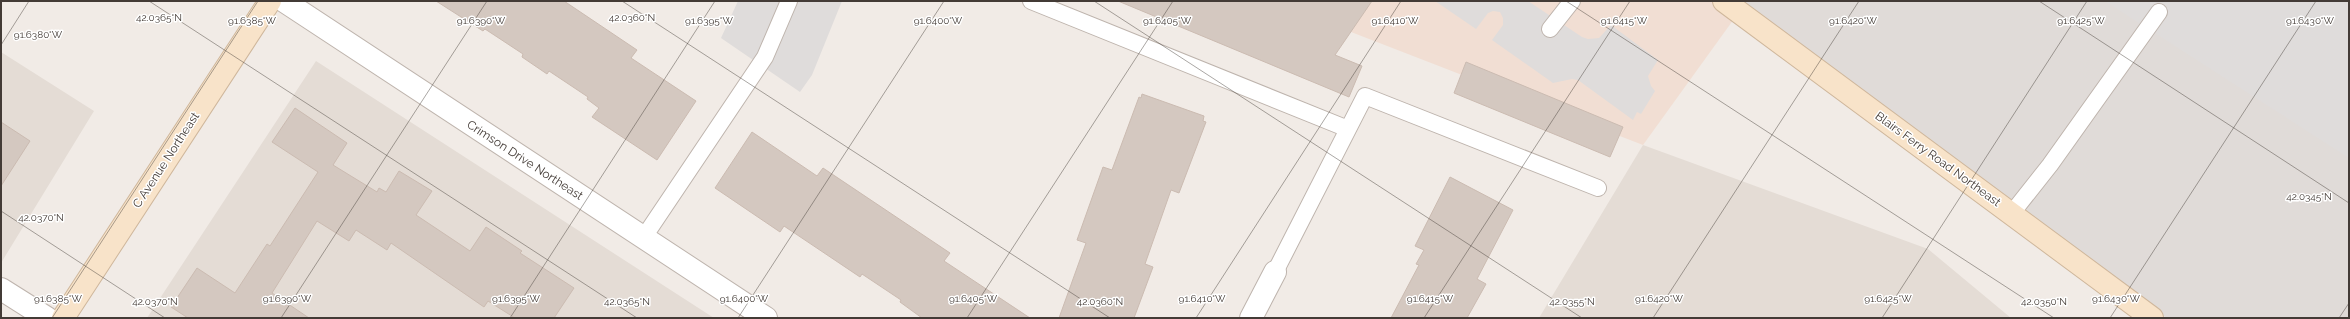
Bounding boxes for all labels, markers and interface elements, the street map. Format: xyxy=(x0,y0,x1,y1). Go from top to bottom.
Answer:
text: 42.0365°N xyxy=(136,12,182,23)
text: 42.0360°N xyxy=(609,12,655,23)
text: 91.6385°W xyxy=(228,15,276,26)
text: 91.6390°W xyxy=(457,15,506,26)
text: 91.6395°W xyxy=(685,15,733,26)
text: 91.6400°W xyxy=(914,15,963,26)
text: 91.6405°W xyxy=(1143,15,1192,26)
text: 91.6410°W xyxy=(1372,15,1419,26)
text: 91.6415°W xyxy=(1601,15,1648,26)
text: 91.6420°W xyxy=(1829,15,1877,26)
text: 91.6425°W xyxy=(2057,15,2105,26)
text: 91.6430°W xyxy=(2286,15,2334,26)
text: 91.6380°W xyxy=(14,29,63,40)
street label: Blairs Ferry Road Northeast xyxy=(1873,109,2003,209)
street label: C Avenue Northeast xyxy=(130,110,202,210)
street label: Crimson Drive Northeast xyxy=(464,117,586,203)
text: 42.0345°N xyxy=(2286,191,2332,202)
text: 42.0370°N xyxy=(18,212,64,223)
text: 91.6385°W xyxy=(34,293,82,304)
text: 91.6390°W xyxy=(263,293,312,304)
text: 91.6395°W xyxy=(492,293,540,304)
text: 91.6400°W xyxy=(720,293,769,304)
text: 91.6405°W xyxy=(949,293,998,304)
text: 91.6410°W xyxy=(1179,293,1226,304)
text: 91.6415°W xyxy=(1407,293,1454,304)
text: 91.6420°W xyxy=(1635,293,1683,304)
text: 91.6425°W xyxy=(1864,293,1912,304)
text: 91.6430°W xyxy=(2092,293,2140,304)
text: 42.0370°N xyxy=(132,296,178,307)
text: 42.0365°N xyxy=(604,296,650,307)
text: 42.0360°N xyxy=(1077,296,1123,307)
text: 42.0355°N xyxy=(1549,296,1595,307)
text: 42.0350°N xyxy=(2021,296,2067,307)

